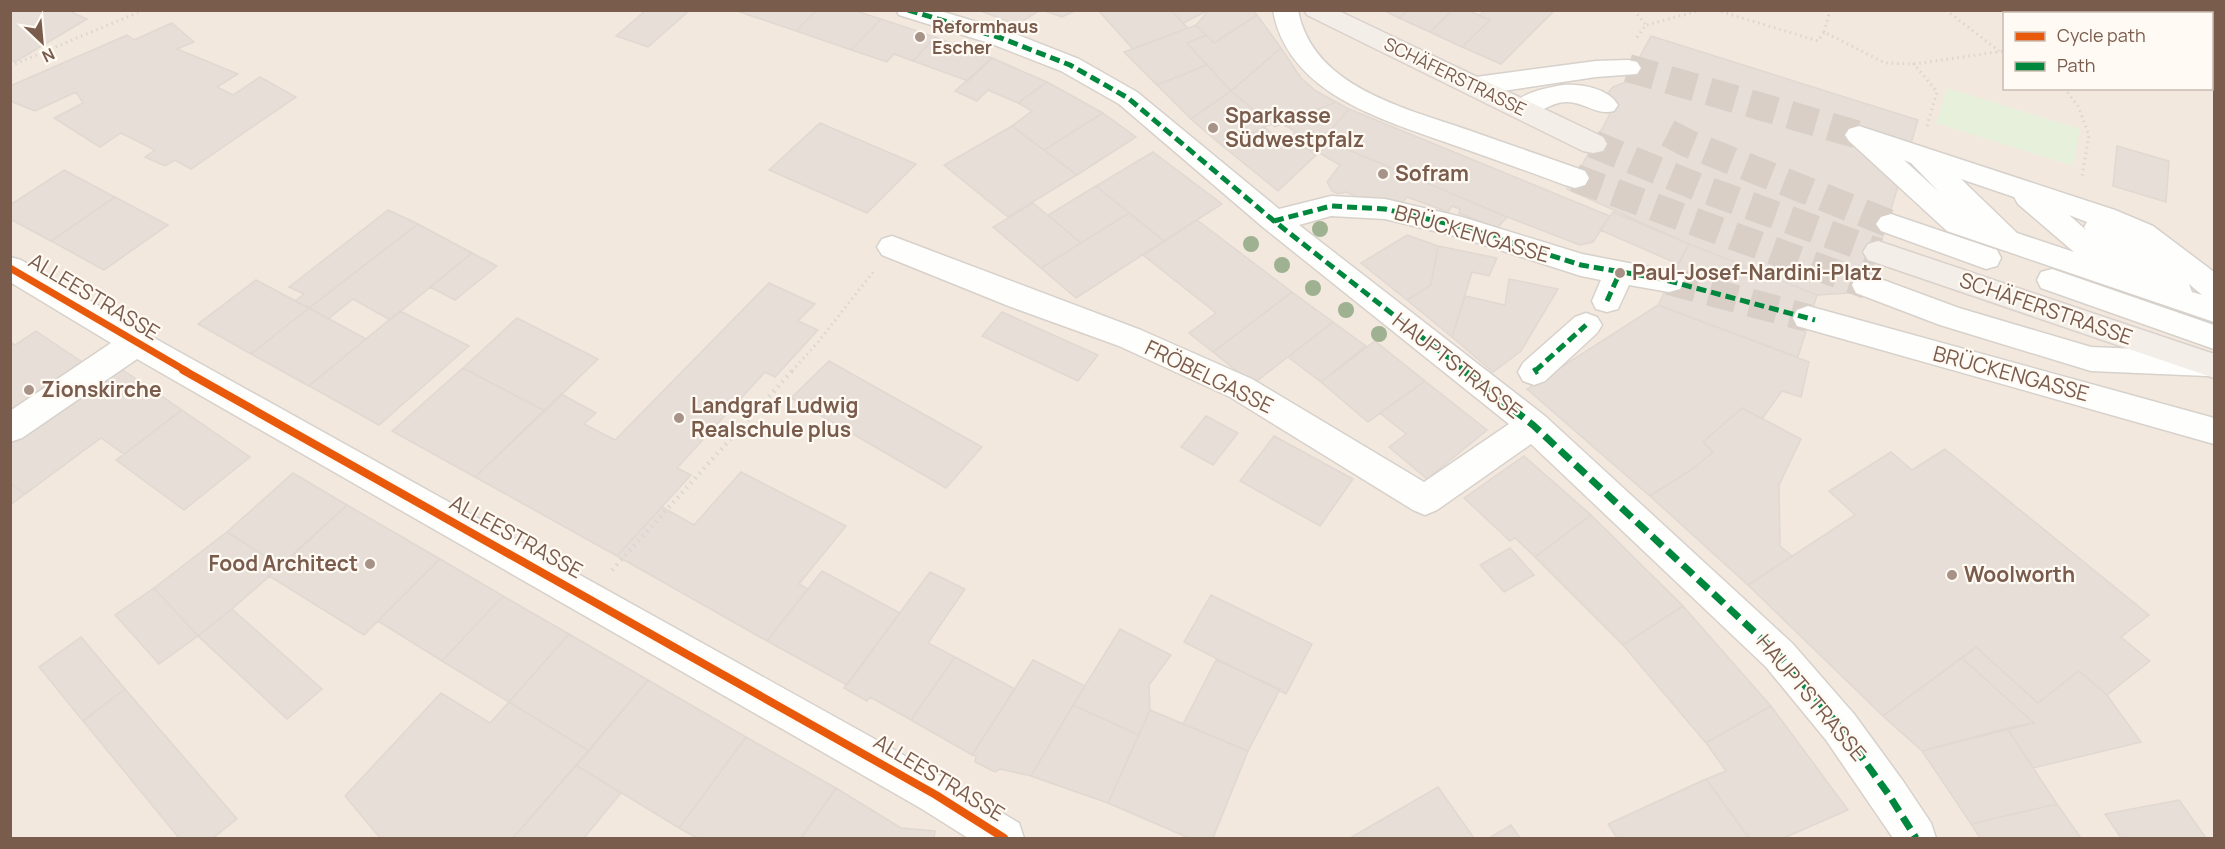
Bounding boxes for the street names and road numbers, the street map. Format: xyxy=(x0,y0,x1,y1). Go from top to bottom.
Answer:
street label: SCHÄFERSTRASSE xyxy=(1380,31,1531,121)
street label: BRÜCKENGASSE xyxy=(1391,198,1553,269)
street label: ALLEESTRASSE xyxy=(24,246,165,346)
street label: SCHÄFERSTRASSE xyxy=(1956,265,2137,351)
street label: HAUPTSTRASSE xyxy=(1387,306,1528,425)
street label: FRÖBELGASSE xyxy=(1141,333,1278,419)
street label: BRÜCKENGASSE xyxy=(1930,339,2092,407)
street label: ALLEESTRASSE xyxy=(445,488,588,584)
street label: HAUPTSTRASSE xyxy=(1751,628,1873,766)
street label: ALLEESTRASSE xyxy=(869,727,1010,827)

